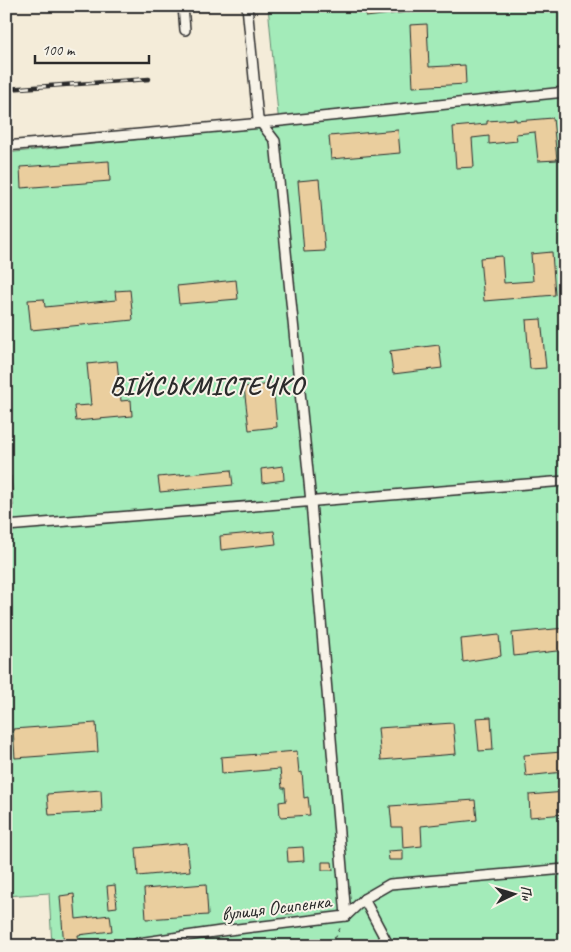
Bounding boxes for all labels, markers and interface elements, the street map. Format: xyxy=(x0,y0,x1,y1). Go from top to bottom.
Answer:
scale bar xyxy=(35,32,149,64)
text: 100 m xyxy=(42,41,76,60)
district label: ВІЙСЬКМІСТЕЧКО xyxy=(110,370,307,402)
north arrow xyxy=(488,870,538,920)
text: Пн xyxy=(517,885,536,902)
street label: вулиця Осипенка xyxy=(220,888,334,927)

